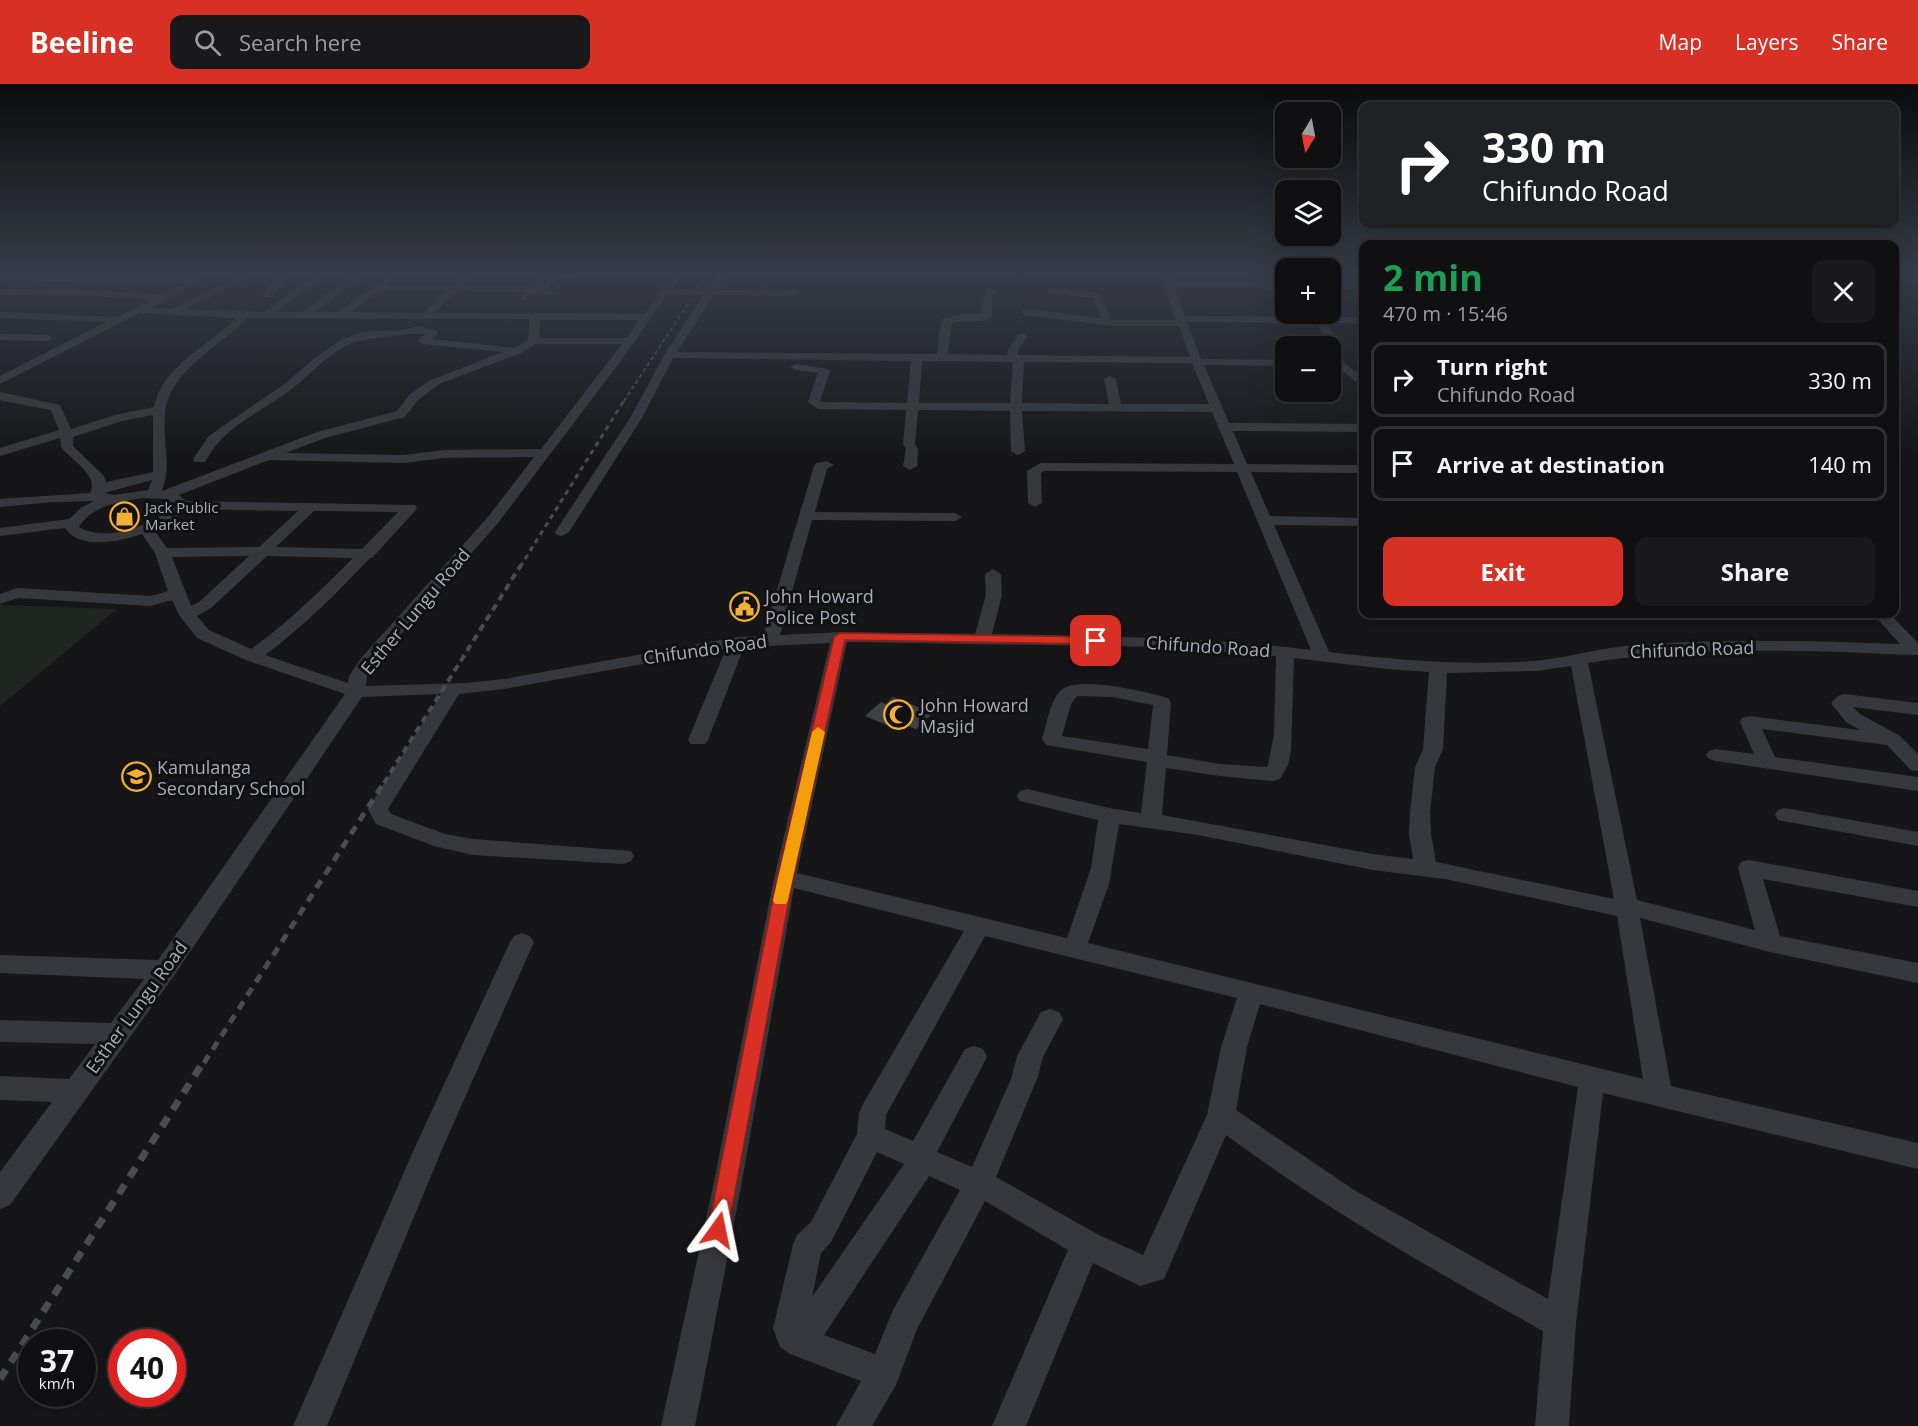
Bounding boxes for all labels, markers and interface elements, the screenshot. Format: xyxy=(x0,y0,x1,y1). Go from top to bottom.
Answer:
search box xyxy=(170,15,590,69)
text: Beeline xyxy=(30,23,134,61)
icon: search xyxy=(191,26,224,59)
text: Search here xyxy=(239,27,362,57)
text: Map xyxy=(1659,28,1702,56)
text: Layers xyxy=(1735,28,1799,56)
text: Share xyxy=(1832,28,1888,56)
north arrow xyxy=(1275,102,1341,168)
map controls xyxy=(1275,102,1341,402)
text: 330 m xyxy=(1482,118,1606,175)
icon: right xyxy=(1383,126,1461,204)
text: Chifundo Road xyxy=(1482,172,1669,209)
button: layers xyxy=(1275,180,1341,246)
text: 2 min xyxy=(1383,253,1483,302)
button: + xyxy=(1275,258,1341,324)
button: close xyxy=(1812,260,1875,323)
text: 470 m · 15:46 xyxy=(1383,300,1508,327)
button: − xyxy=(1275,336,1341,402)
text: Turn right xyxy=(1437,351,1548,381)
icon: right xyxy=(1386,363,1419,396)
text: 330 m xyxy=(1808,365,1872,395)
text: Chifundo Road xyxy=(1437,381,1575,408)
icon: arrive xyxy=(1386,447,1419,480)
text: Arrive at destination xyxy=(1437,449,1665,479)
text: 140 m xyxy=(1808,449,1872,479)
place label: Jack Public Market xyxy=(143,497,218,534)
shop icon: Jack Public Market xyxy=(108,500,140,532)
button: Exit xyxy=(1383,537,1623,606)
button: Share xyxy=(1635,537,1875,606)
street label: Esther Lungu Road xyxy=(355,543,475,679)
place label: John Howard Police Post xyxy=(763,584,874,629)
public building icon: John Howard Police Post xyxy=(728,590,760,622)
pin xyxy=(1070,615,1121,666)
icon: arrive xyxy=(1079,624,1112,657)
street label: Chifundo Road xyxy=(642,628,768,670)
street label: Chifundo Road xyxy=(1145,630,1271,662)
street label: Chifundo Road xyxy=(1629,635,1755,663)
place label: John Howard Masjid xyxy=(918,693,1029,738)
mosque icon: John Howard Masjid xyxy=(883,699,915,731)
place label: Kamulanga Secondary School xyxy=(157,755,305,800)
school or university icon: Kamulanga Secondary School xyxy=(120,761,152,793)
street label: Esther Lungu Road xyxy=(80,936,192,1078)
position arrow xyxy=(686,1198,750,1262)
speed limit sign: 40 xyxy=(108,1329,186,1407)
text: 37 xyxy=(40,1340,74,1381)
text: km/h xyxy=(39,1373,75,1393)

